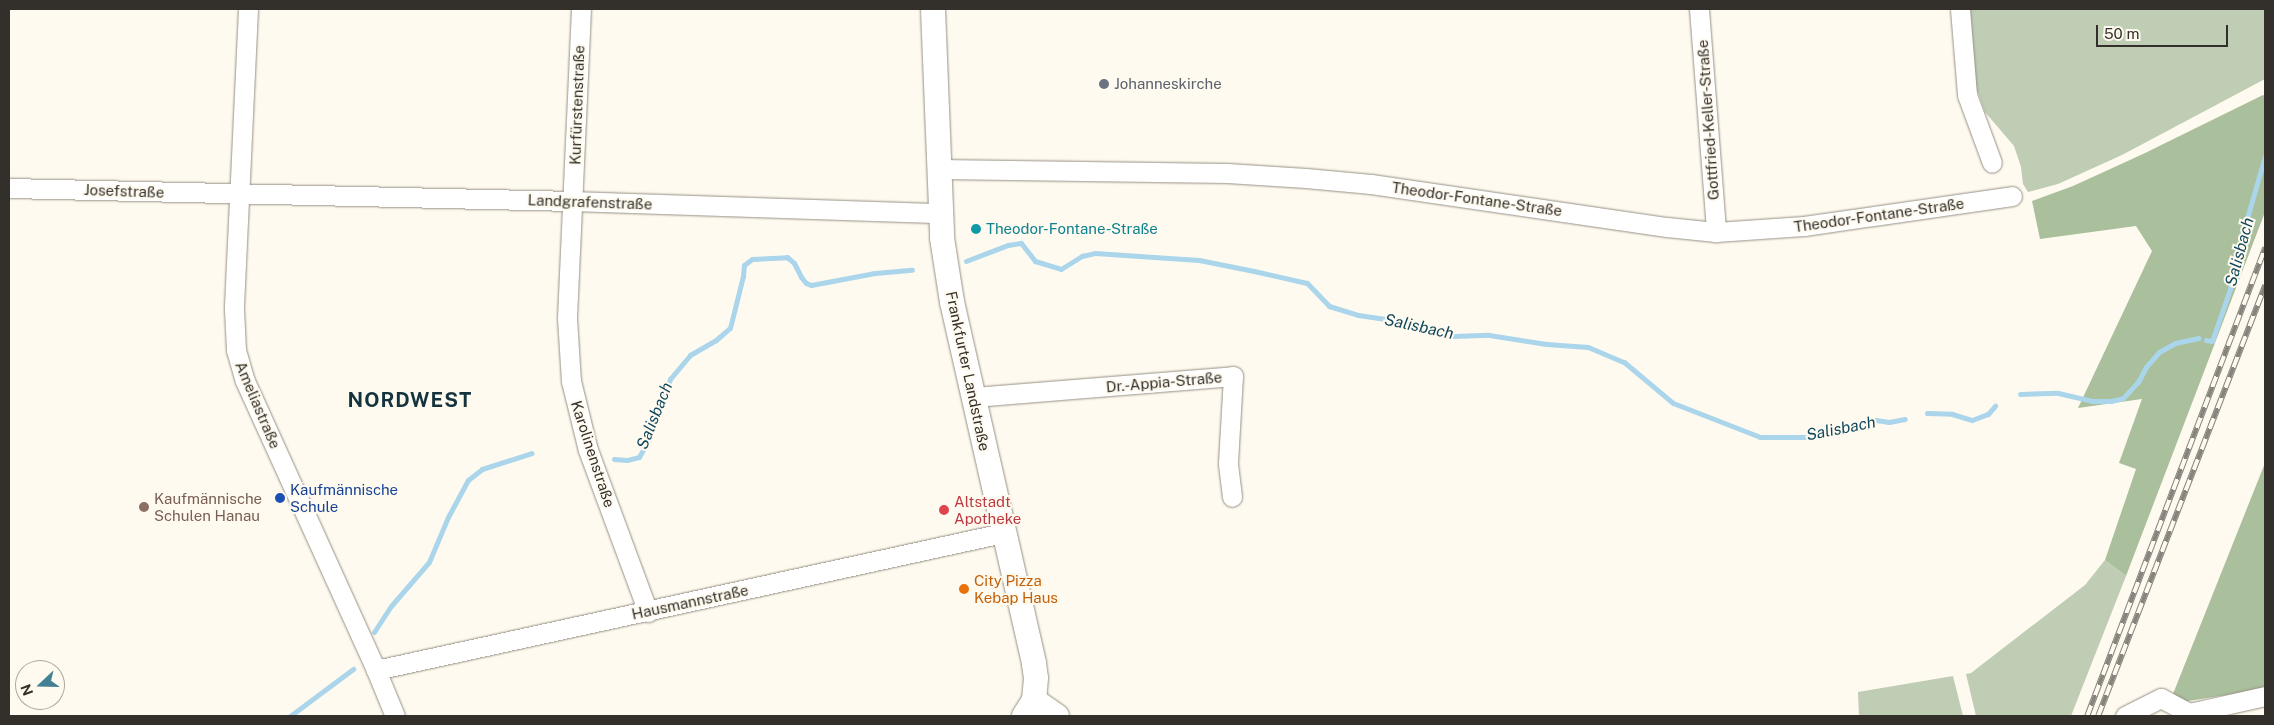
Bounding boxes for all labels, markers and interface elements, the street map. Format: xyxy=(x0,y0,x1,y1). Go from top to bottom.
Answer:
scale bar xyxy=(2099,15,2232,47)
text: 50 m xyxy=(2104,25,2139,42)
street label: Gottfried-Keller-Straße xyxy=(1693,39,1723,201)
street label: Kurfürstenstraße xyxy=(566,45,588,165)
place label: Johanneskirche xyxy=(1114,75,1222,93)
marker: Johanneskirche xyxy=(1098,78,1110,90)
street label: Theodor-Fontane-Straße xyxy=(1391,178,1563,220)
street label: Josefstraße xyxy=(84,181,164,201)
street label: Landgrafenstraße xyxy=(527,191,653,213)
street label: Theodor-Fontane-Straße xyxy=(1793,194,1965,236)
water label: Salisbach xyxy=(2222,216,2258,288)
place label: Theodor-Fontane-Straße xyxy=(986,220,1158,238)
marker: Theodor-Fontane-Straße xyxy=(970,223,982,235)
street label: Frankfurter Landstraße xyxy=(942,289,994,453)
water label: Salisbach xyxy=(1383,310,1455,344)
street label: Ameliastraße xyxy=(232,359,284,451)
street label: Dr.-Appia-Straße xyxy=(1105,368,1223,396)
water label: Salisbach xyxy=(633,380,677,452)
district label: NORDWEST xyxy=(347,388,473,412)
street label: Karolinenstraße xyxy=(567,398,619,510)
water label: Salisbach xyxy=(1805,413,1877,445)
place label: Kaufmännische Schule xyxy=(290,480,398,515)
place label: Kaufmännische Schulen Hanau xyxy=(154,489,262,524)
marker: Kaufmännische Schule xyxy=(274,492,286,504)
place label: Altstadt Apotheke xyxy=(954,492,1021,527)
marker: Kaufmännische Schulen Hanau xyxy=(138,501,150,513)
marker: Altstadt Apotheke xyxy=(938,504,950,516)
place label: City Pizza Kebap Haus xyxy=(974,571,1058,606)
street label: Hausmannstraße xyxy=(630,581,750,623)
marker: City Pizza Kebap Haus xyxy=(958,583,970,595)
north arrow xyxy=(15,660,65,710)
text: N xyxy=(18,682,36,698)

